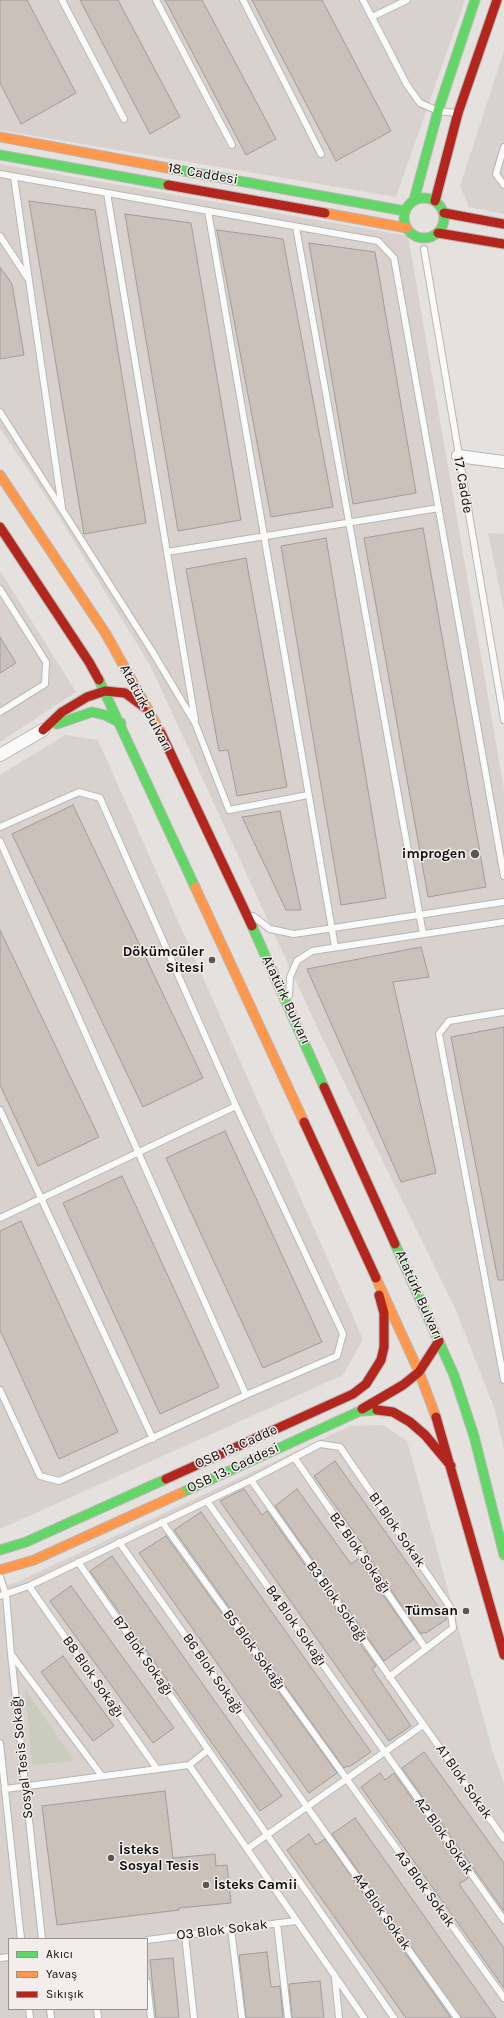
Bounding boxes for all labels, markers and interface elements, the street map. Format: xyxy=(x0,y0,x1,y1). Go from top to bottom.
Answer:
street label: 18. Caddesi xyxy=(167,160,239,188)
street label: 17. Cadde xyxy=(450,455,476,515)
street label: Atatürk Bulvarı xyxy=(116,662,176,754)
place label: improgen xyxy=(402,846,466,862)
marker: improgen xyxy=(469,848,481,860)
place label: Dökümcüler Sitesi xyxy=(123,944,204,976)
street label: Atatürk Bulvarı xyxy=(258,953,314,1047)
marker: Dökümcüler Sitesi xyxy=(207,955,217,965)
street label: Atatürk Bulvarı xyxy=(392,1248,446,1342)
street label: OSB 13. Cadde xyxy=(192,1421,280,1473)
street label: OSB 13. Caddesi xyxy=(184,1439,282,1497)
street label: B1 Blok Sokak xyxy=(365,1489,429,1571)
street label: B2 Blok Sokağı xyxy=(326,1509,394,1597)
street label: B3 Blok Sokağı xyxy=(303,1558,371,1646)
street label: B4 Blok Sokağı xyxy=(262,1582,330,1670)
place label: Tümsan xyxy=(405,1603,458,1619)
marker: Tümsan xyxy=(461,1606,471,1616)
street label: B5 Blok Sokağı xyxy=(219,1607,289,1693)
street label: B7 Blok Sokağı xyxy=(109,1613,177,1699)
street label: B6 Blok Sokağı xyxy=(179,1630,247,1718)
street label: B8 Blok Sokağı xyxy=(59,1633,127,1721)
street label: Sosyal Tesis Sokağı xyxy=(7,1695,37,1819)
street label: A1 Blok Sokak xyxy=(432,1742,496,1822)
street label: A2 Blok Sokak xyxy=(411,1794,477,1878)
place label: İsteks Sosyal Tesis xyxy=(119,1842,199,1874)
street label: A3 Blok Sokak xyxy=(392,1847,458,1931)
marker: İsteks Sosyal Tesis xyxy=(106,1853,116,1863)
street label: A4 Blok Sokak xyxy=(349,1870,415,1954)
place label: İsteks Camii xyxy=(214,1877,297,1893)
marker: İsteks Camii xyxy=(201,1880,211,1890)
street label: O3 Blok Sokak xyxy=(175,1916,269,1944)
legend xyxy=(8,1938,148,2010)
text: Akıcı xyxy=(46,1947,73,1961)
text: Yavaş xyxy=(46,1967,77,1981)
text: Sıkışık xyxy=(46,1987,84,2001)

